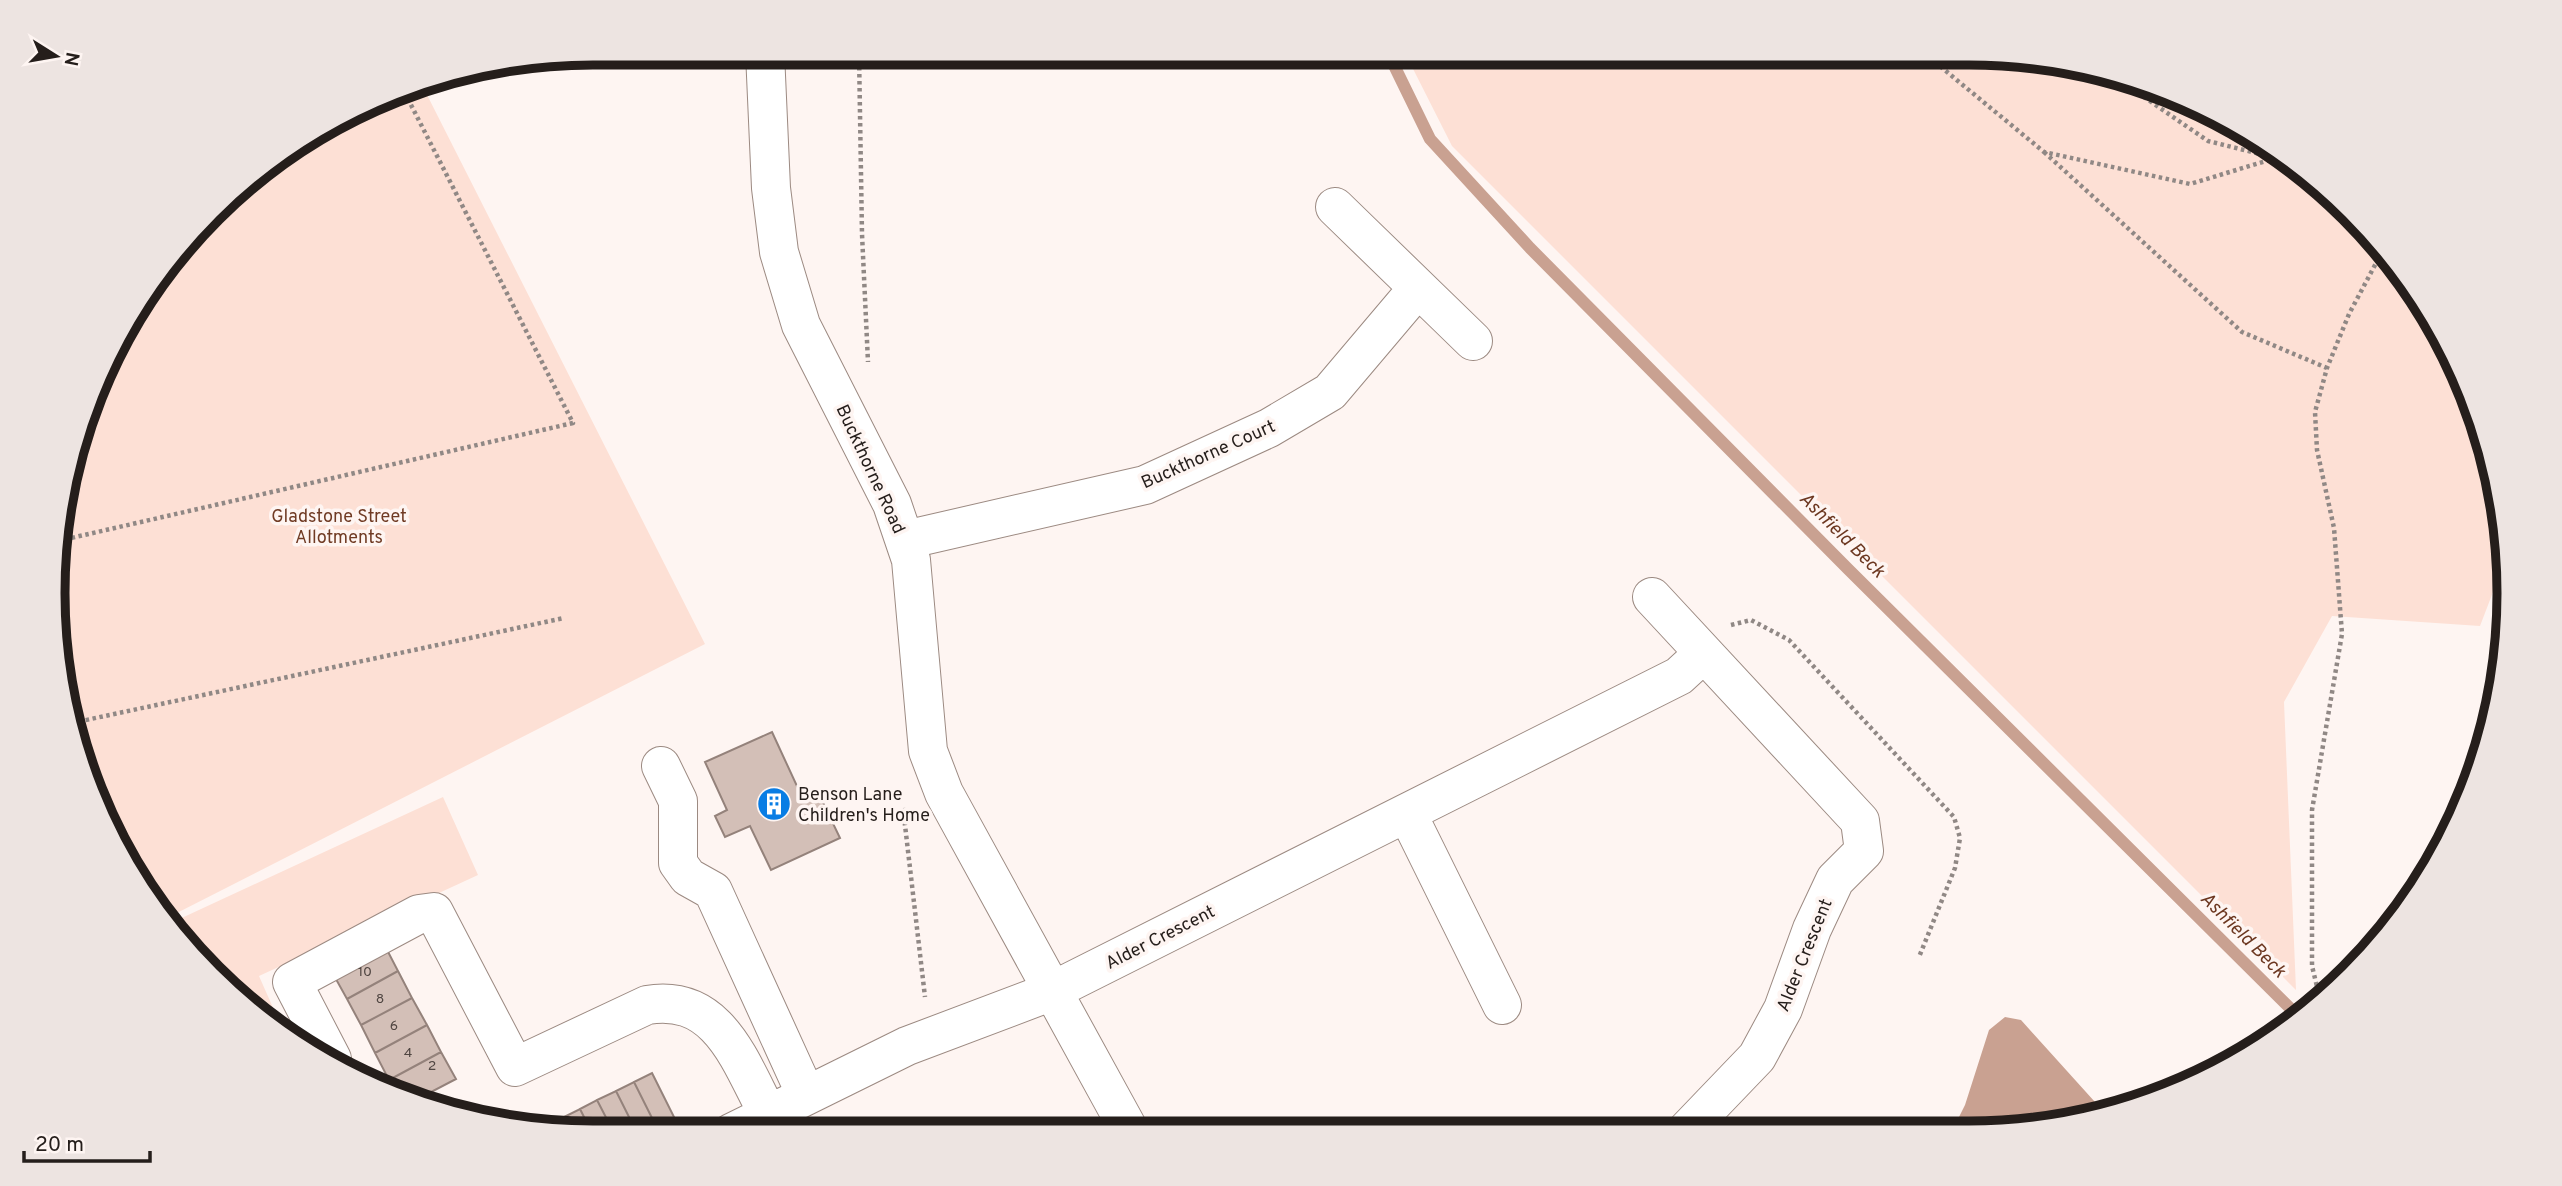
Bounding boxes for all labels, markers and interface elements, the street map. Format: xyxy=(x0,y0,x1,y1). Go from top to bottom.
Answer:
north arrow xyxy=(21,21,91,91)
text: N xyxy=(58,50,84,68)
street label: Buckthorne Road xyxy=(830,401,910,538)
street label: Buckthorne Court xyxy=(1138,416,1279,495)
water label: Ashfield Beck xyxy=(1794,487,1890,584)
park label: Gladstone Street Allotments xyxy=(271,506,407,550)
place label: Benson Lane Children's Home xyxy=(798,784,930,828)
building icon: Benson Lane Children's Home xyxy=(755,785,793,823)
water label: Ashfield Beck xyxy=(2195,887,2291,984)
street label: Alder Crescent xyxy=(1772,896,1838,1015)
street label: Alder Crescent xyxy=(1102,901,1219,976)
house number: 10 xyxy=(358,964,372,981)
house number: 8 xyxy=(376,991,384,1008)
house number: 6 xyxy=(390,1018,398,1035)
house number: 4 xyxy=(404,1045,412,1062)
house number: 2 xyxy=(428,1058,436,1075)
scale bar xyxy=(24,1120,150,1164)
text: 20 m xyxy=(35,1132,84,1159)

